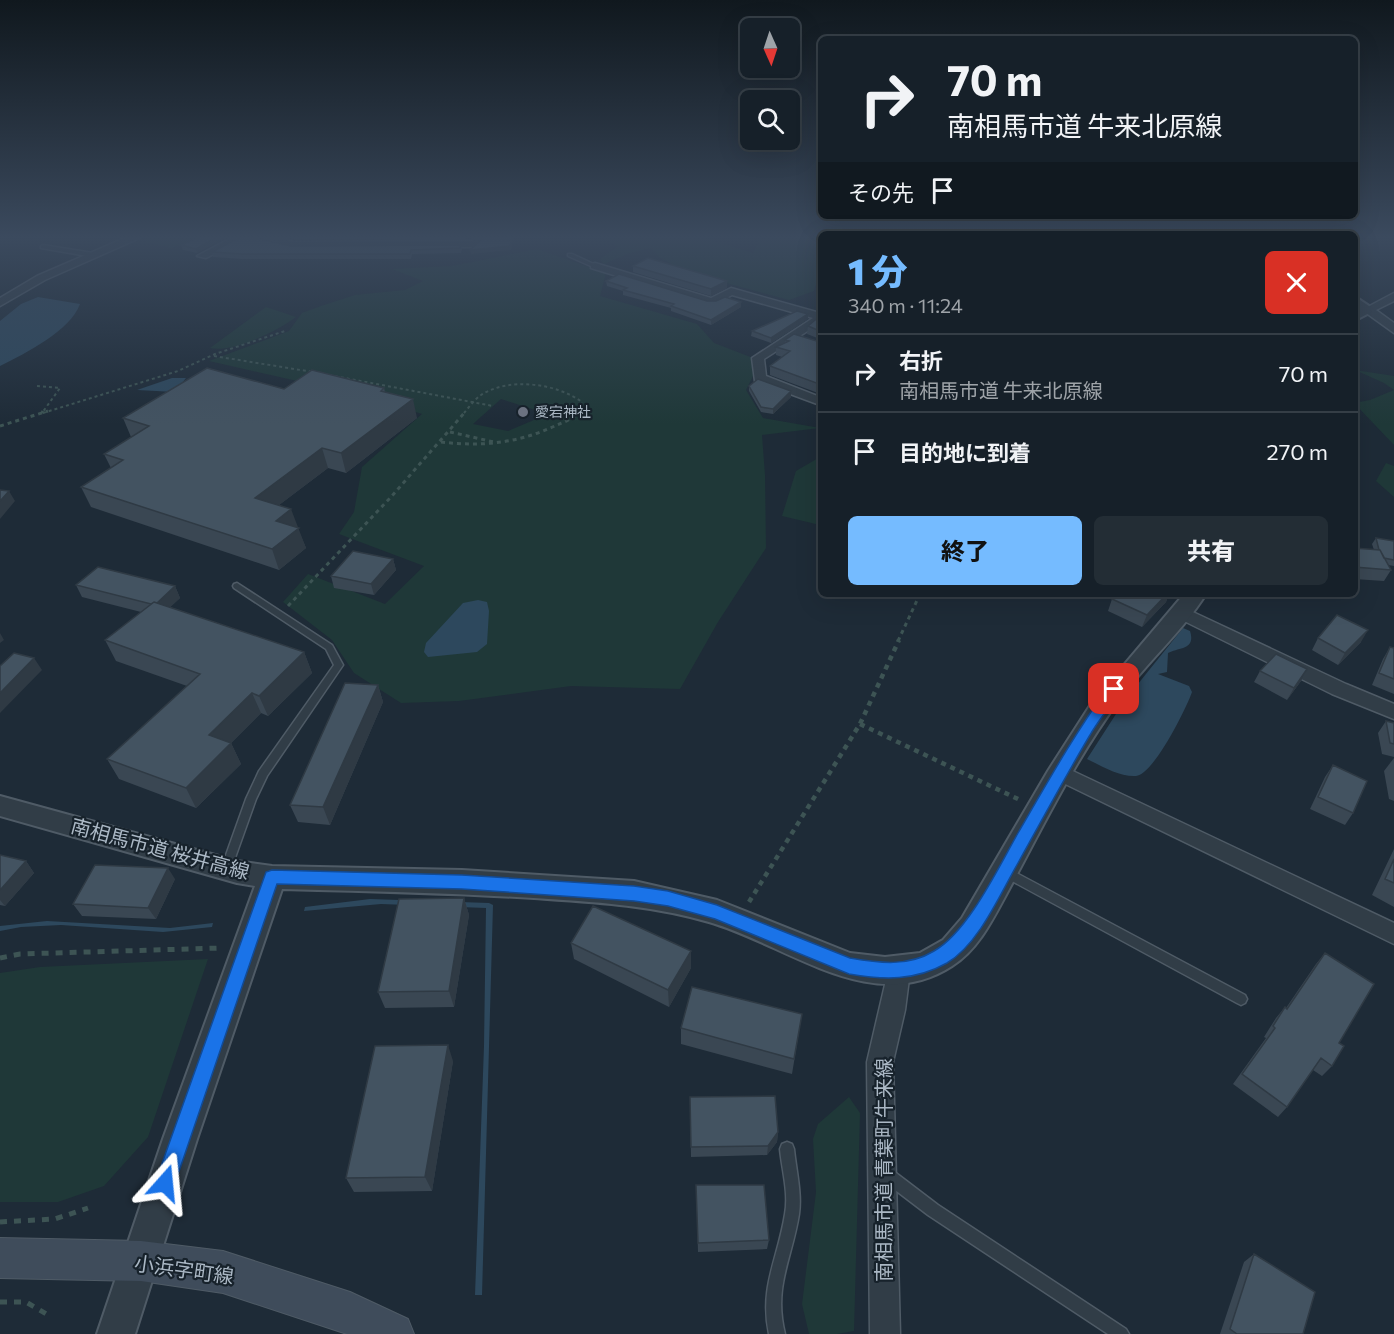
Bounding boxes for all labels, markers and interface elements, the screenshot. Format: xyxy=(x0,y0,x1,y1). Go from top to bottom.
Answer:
north arrow xyxy=(740,18,800,78)
map controls xyxy=(740,18,800,150)
text: 70 m xyxy=(947,53,1042,105)
icon: right xyxy=(848,60,926,138)
button: search xyxy=(740,90,800,150)
text: 南相馬市道 牛来北原線 xyxy=(947,109,1222,142)
icon: arrive xyxy=(926,174,959,207)
text: その先 xyxy=(848,179,914,206)
text: 1 分 xyxy=(848,248,908,292)
button: close xyxy=(1265,251,1328,314)
text: 340 m · 11:24 xyxy=(848,293,963,317)
text: 右折 xyxy=(899,347,943,374)
icon: right xyxy=(848,357,881,390)
text: 70 m xyxy=(1279,360,1328,387)
text: 南相馬市道 牛来北原線 xyxy=(899,378,1103,402)
place label: 愛宕神社 xyxy=(535,403,591,420)
marker: 愛宕神社 xyxy=(516,405,530,419)
icon: arrive xyxy=(848,435,881,468)
text: 270 m xyxy=(1267,438,1328,465)
text: 目的地に到着 xyxy=(899,439,1031,466)
button: 終了 xyxy=(848,516,1082,585)
button: 共有 xyxy=(1094,516,1328,585)
pin xyxy=(1088,663,1139,714)
icon: arrive xyxy=(1097,672,1130,705)
street label: 南相馬市道 桜井高線 xyxy=(68,813,252,883)
street label: 南相馬市道 青葉町牛来線 xyxy=(871,1058,895,1282)
position arrow xyxy=(133,1151,197,1215)
street label: 小浜字町線 xyxy=(133,1250,235,1288)

